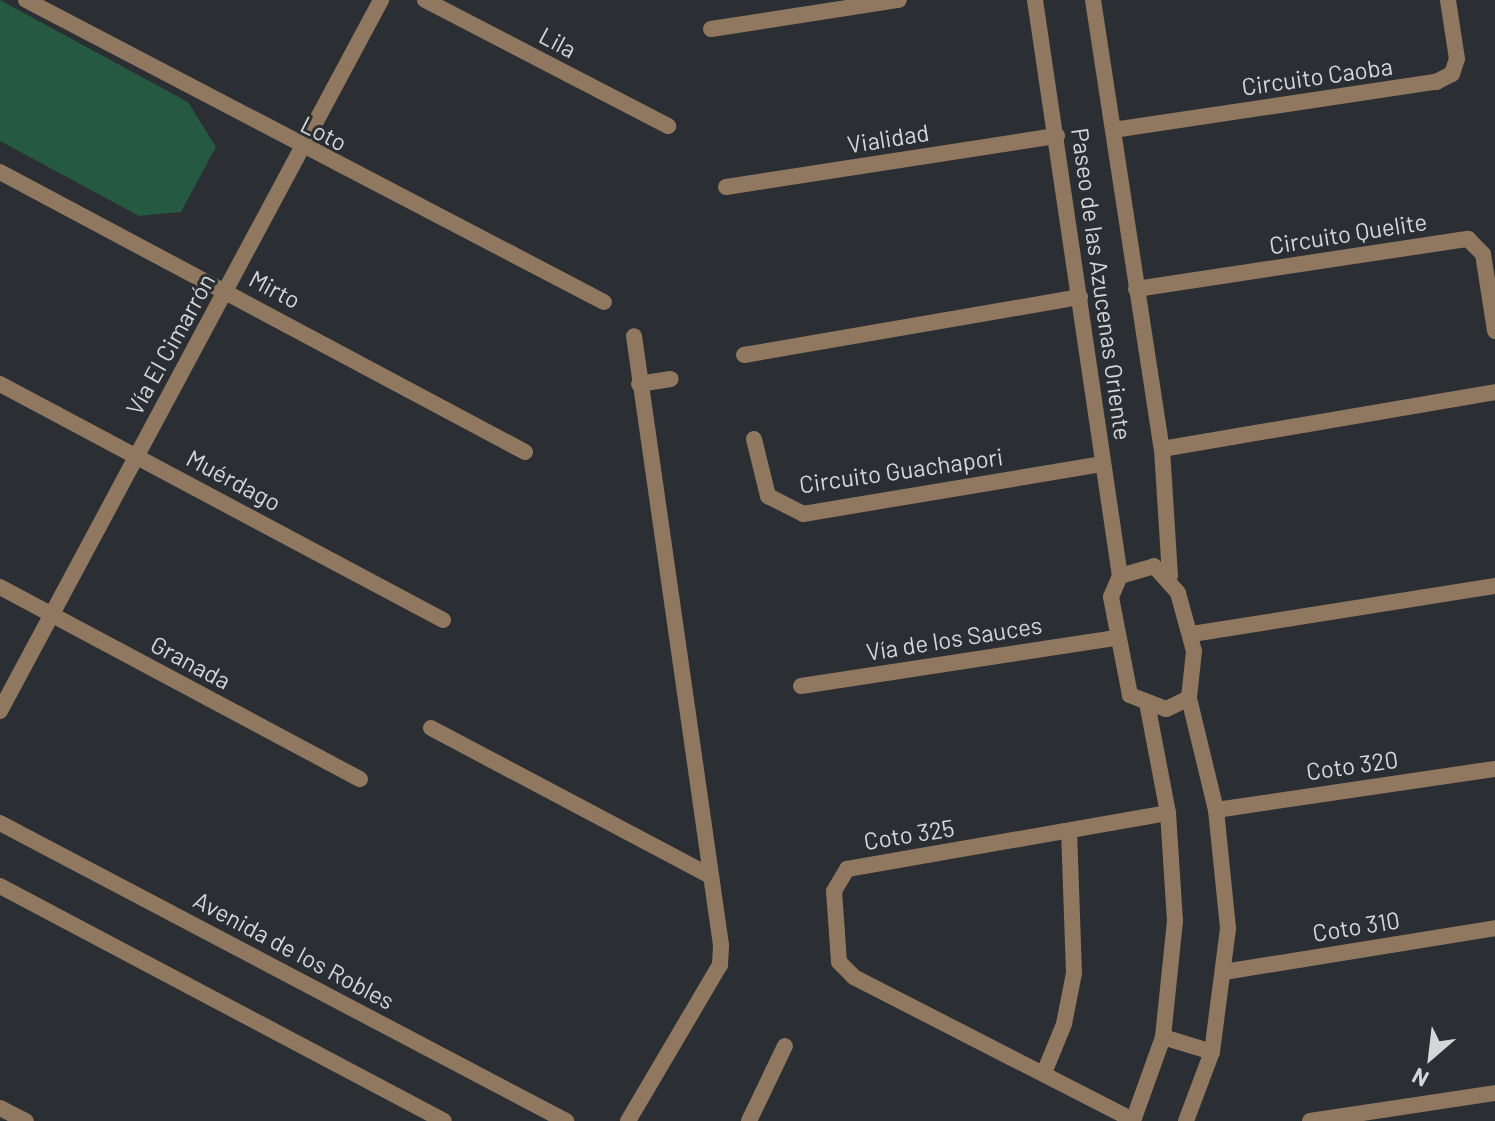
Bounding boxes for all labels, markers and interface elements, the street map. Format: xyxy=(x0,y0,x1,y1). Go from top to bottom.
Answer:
street label: Lila xyxy=(535,20,581,64)
street label: Circuito Caoba xyxy=(1240,51,1394,101)
street label: Loto xyxy=(296,109,352,157)
street label: Vialidad xyxy=(845,117,931,159)
street label: Paseo de las Azucenas Oriente xyxy=(1066,126,1138,442)
street label: Circuito Quelite xyxy=(1267,206,1429,260)
street label: Mirto xyxy=(244,264,306,314)
street label: Vía El Cimarrón xyxy=(119,268,221,420)
street label: Circuito Guachapori xyxy=(797,441,1005,499)
street label: Muérdago xyxy=(182,443,286,517)
street label: Vía de los Sauces xyxy=(864,610,1044,666)
street label: Granada xyxy=(146,629,236,695)
street label: Coto 320 xyxy=(1304,744,1400,786)
street label: Coto 325 xyxy=(862,813,956,855)
street label: Avenida de los Robles xyxy=(189,885,399,1015)
street label: Coto 310 xyxy=(1310,905,1402,947)
north arrow xyxy=(1391,1017,1471,1097)
text: N xyxy=(1407,1063,1432,1093)

